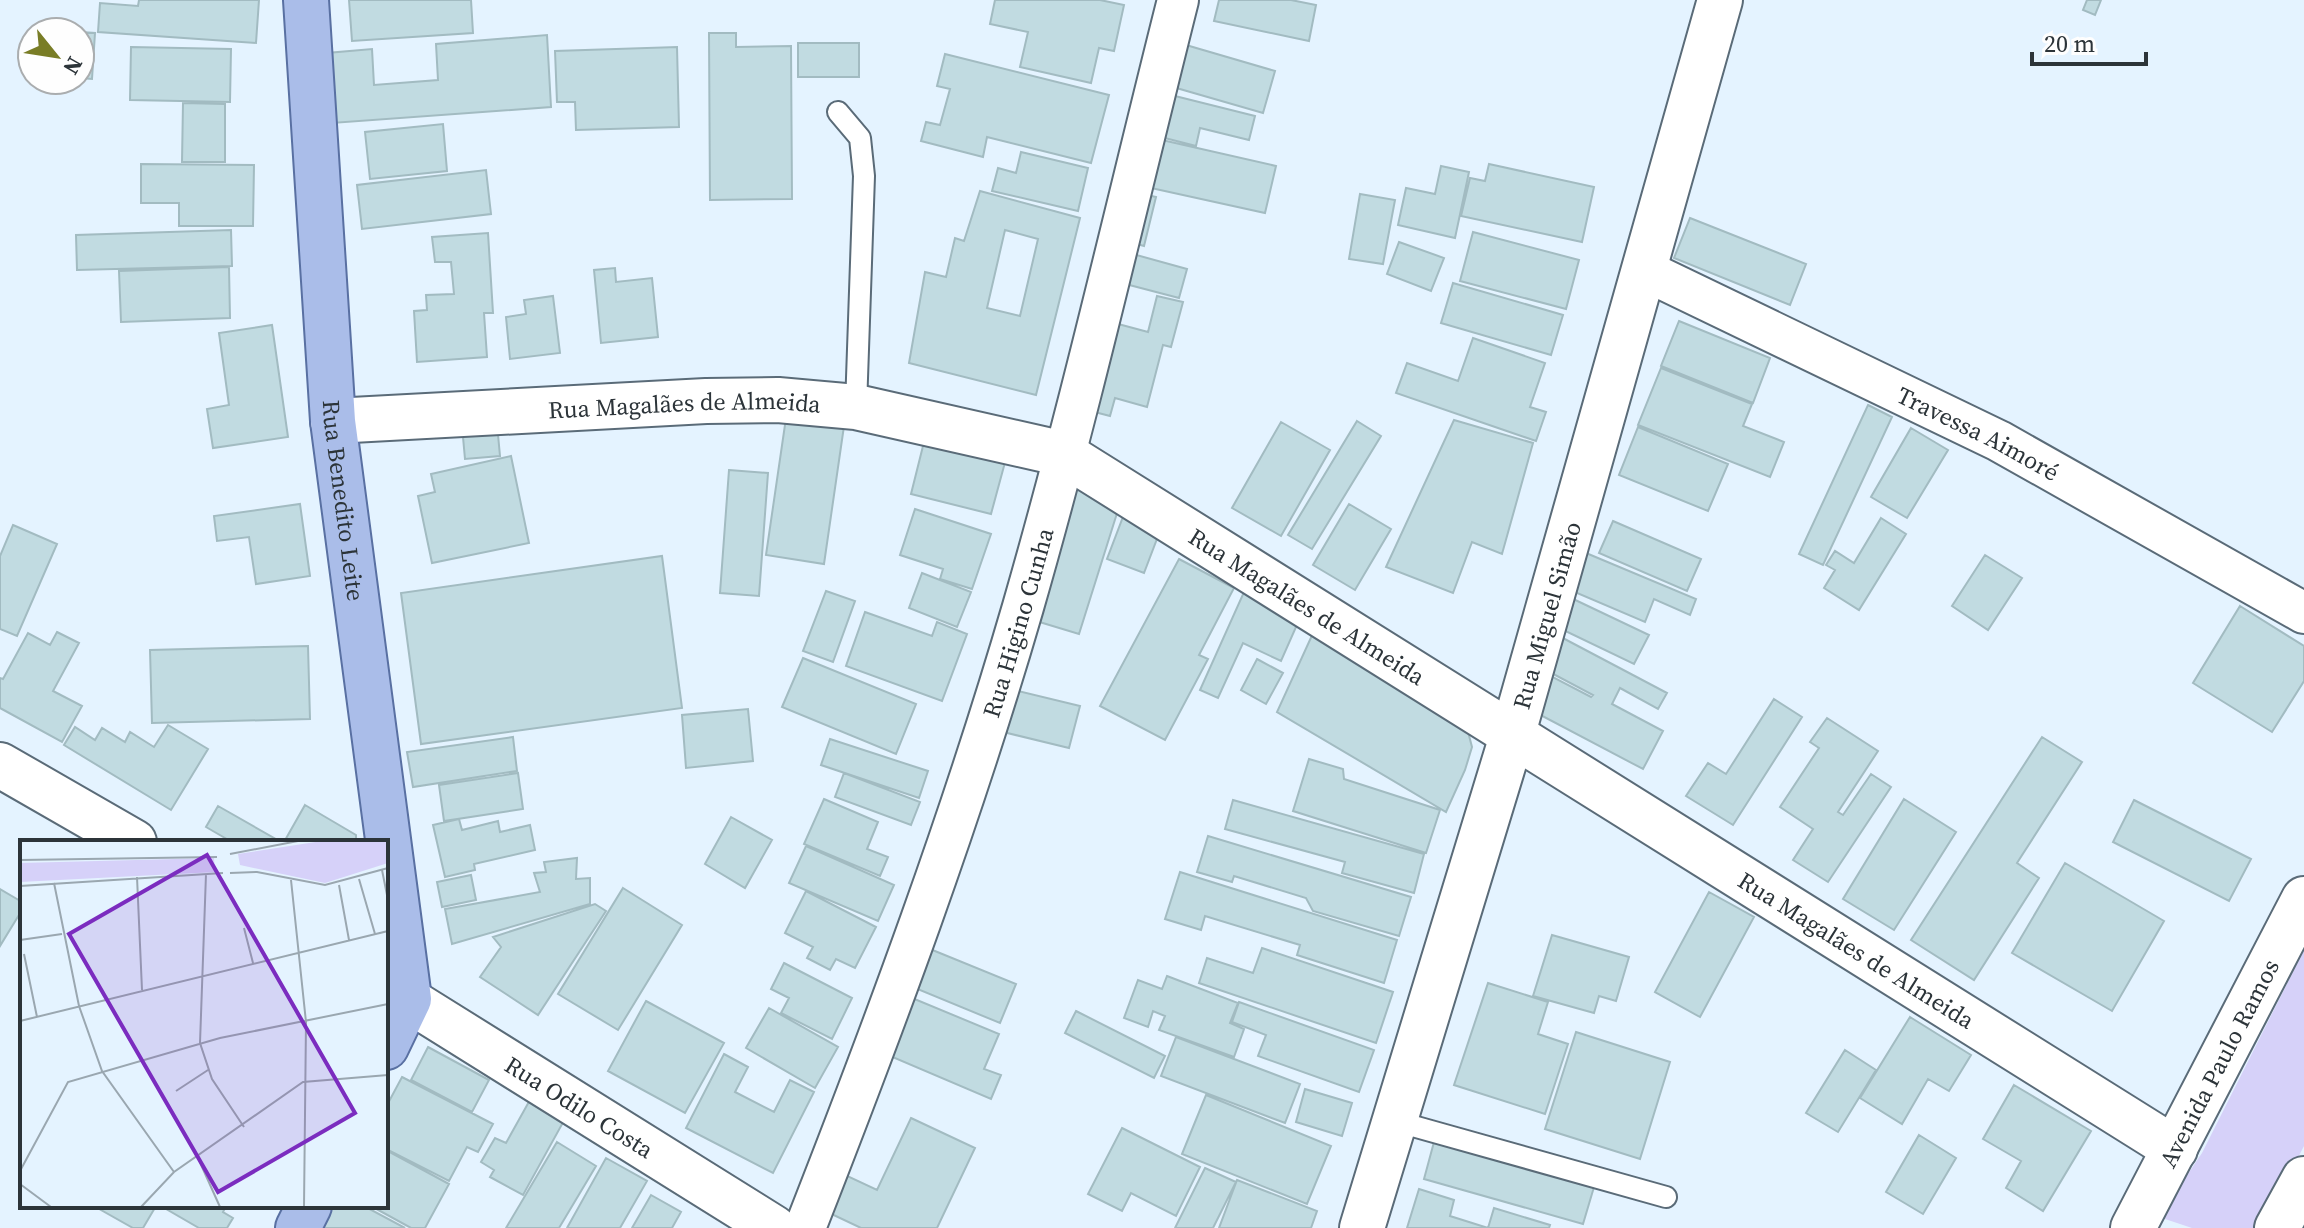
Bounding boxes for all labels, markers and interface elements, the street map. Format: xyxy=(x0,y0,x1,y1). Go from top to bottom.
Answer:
north arrow xyxy=(16,16,96,96)
scale bar xyxy=(2032,16,2146,66)
text: 20 m xyxy=(2044,27,2095,60)
text: N xyxy=(56,52,90,80)
street label: Travessa Aimoré xyxy=(1892,378,2065,488)
street label: Rua Magalães de Almeida xyxy=(547,383,823,426)
street label: Rua Benedito Leite xyxy=(315,399,373,603)
street label: Rua Miguel Simão xyxy=(1504,518,1588,713)
street label: Rua Magalães de Almeida xyxy=(1183,520,1432,693)
street label: Rua Higino Cunha xyxy=(974,523,1061,722)
inset map xyxy=(20,840,388,1208)
street label: Rua Magalães de Almeida xyxy=(1732,863,1982,1037)
street label: Avenida Paulo Ramos xyxy=(2151,953,2287,1173)
street label: Rua Odilo Costa xyxy=(499,1048,661,1166)

